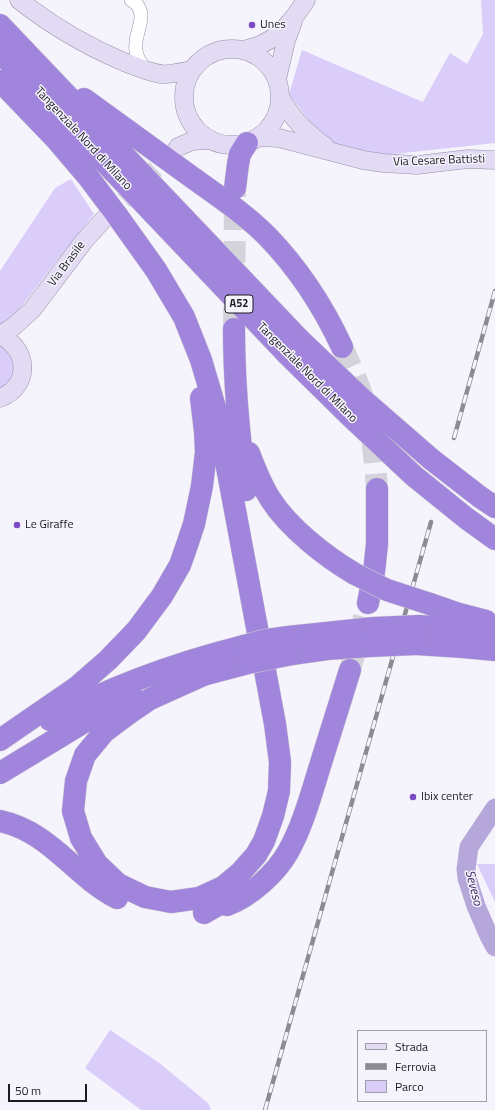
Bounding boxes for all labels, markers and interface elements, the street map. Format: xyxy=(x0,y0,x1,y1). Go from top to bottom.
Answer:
place label: Unes xyxy=(260,18,286,32)
marker: Unes xyxy=(247,20,257,30)
street label: Tangenziale Nord di Milano xyxy=(32,85,134,193)
street label: Via Cesare Battisti xyxy=(393,152,485,170)
street label: Via Brasile xyxy=(45,239,89,289)
road number: A52 xyxy=(225,295,253,313)
street label: Tangenziale Nord di Milano xyxy=(254,320,360,426)
place label: Le Giraffe xyxy=(25,518,73,532)
marker: Le Giraffe xyxy=(12,520,22,530)
place label: Ibix center xyxy=(421,790,473,804)
marker: Ibix center xyxy=(408,792,418,802)
water label: Seveso xyxy=(461,869,485,907)
legend xyxy=(357,1030,487,1102)
text: Strada xyxy=(395,1037,428,1056)
text: Ferrovia xyxy=(395,1057,436,1076)
scale bar xyxy=(10,1076,89,1102)
text: Parco xyxy=(395,1077,424,1096)
text: 50 m xyxy=(15,1081,41,1100)

